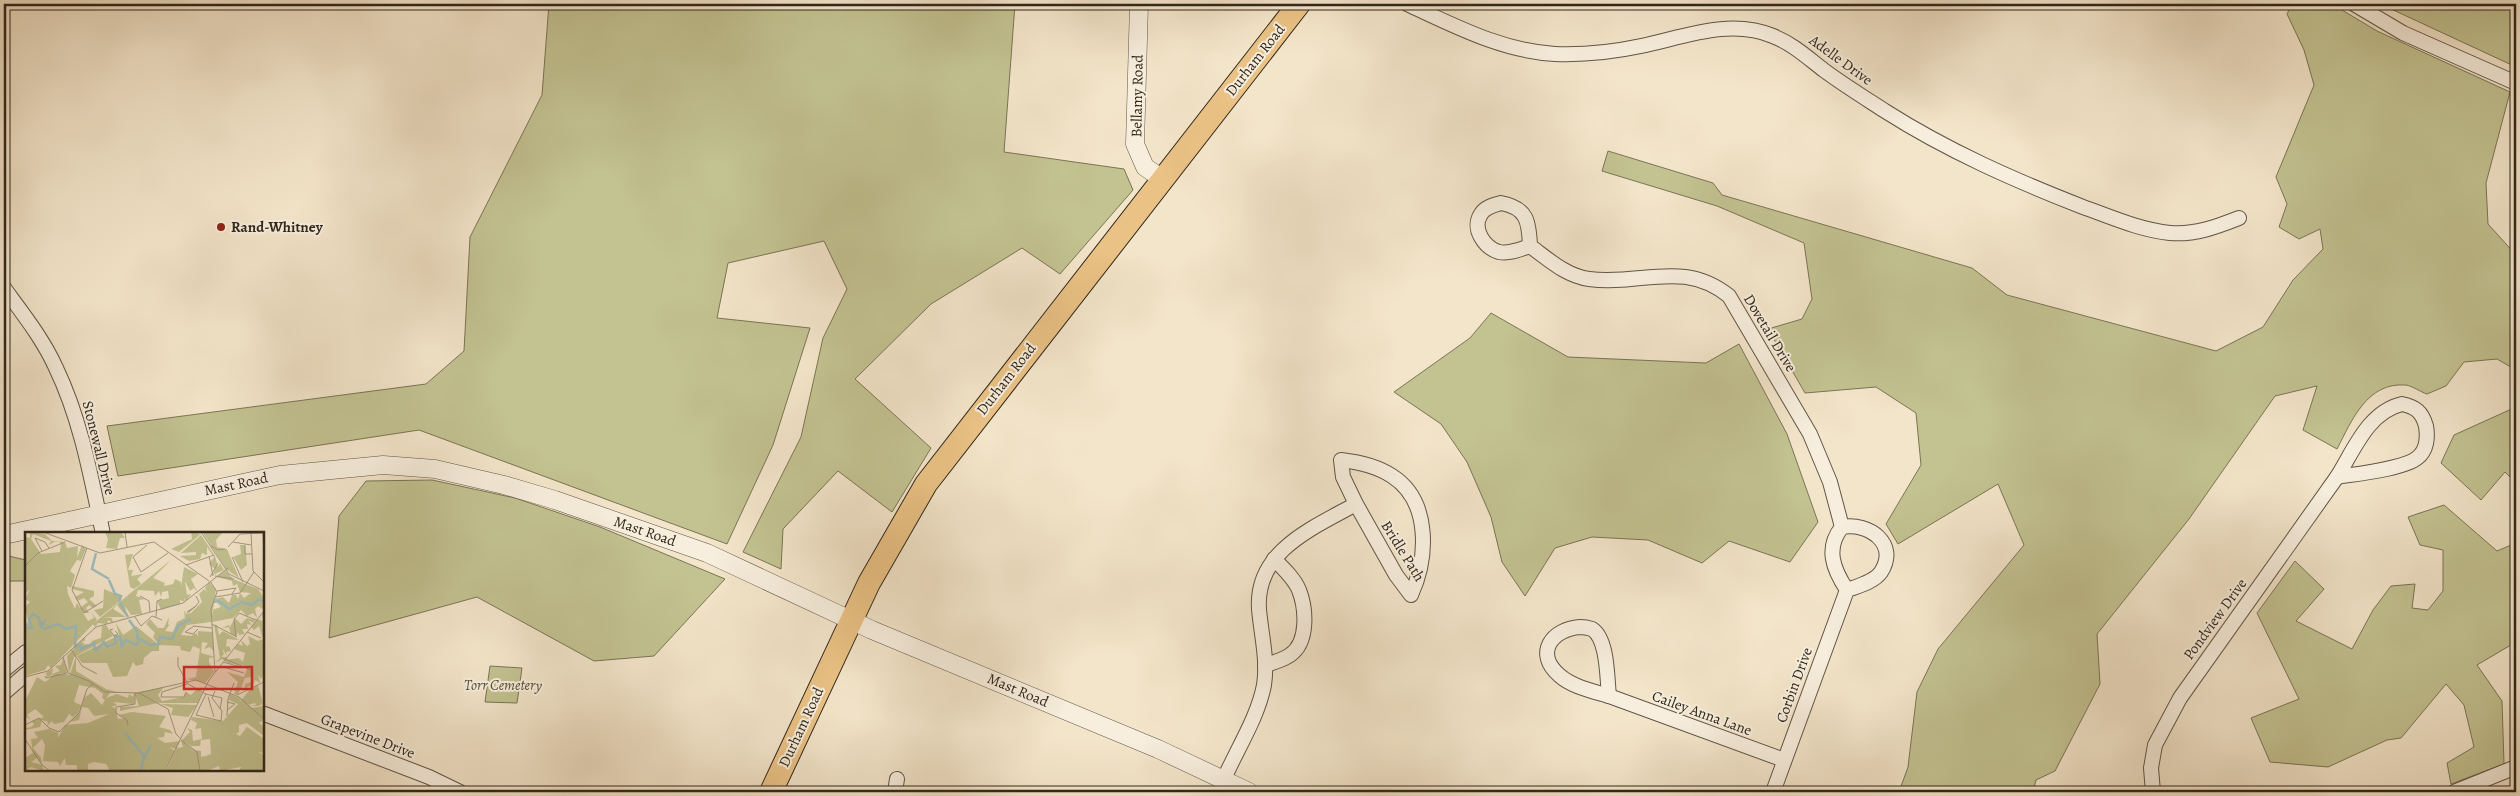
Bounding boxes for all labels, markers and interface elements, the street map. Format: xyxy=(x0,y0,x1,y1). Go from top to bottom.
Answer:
street label: Durham Road xyxy=(1221,19,1290,100)
street label: Adelle Drive xyxy=(1804,30,1877,90)
street label: Bellamy Road xyxy=(1126,53,1148,138)
place label: Rand-Whitney xyxy=(231,217,324,237)
marker: Rand-Whitney xyxy=(215,221,227,233)
street label: Dovetail Drive xyxy=(1739,290,1801,376)
street label: Durham Road xyxy=(972,338,1041,419)
street label: Stonewall Drive xyxy=(78,399,120,498)
street label: Mast Road xyxy=(202,467,271,501)
street label: Mast Road xyxy=(611,511,680,551)
street label: Bridle Path xyxy=(1376,517,1430,585)
inset map xyxy=(25,532,264,771)
street label: Pondview Drive xyxy=(2179,574,2252,664)
street label: Corbin Drive xyxy=(1771,644,1817,726)
street label: Mast Road xyxy=(984,668,1053,712)
park label: Torr Cemetery xyxy=(464,675,542,695)
street label: Durham Road xyxy=(774,683,829,770)
street label: Cailey Anna Lane xyxy=(1649,686,1755,740)
street label: Grapevine Drive xyxy=(318,709,418,763)

